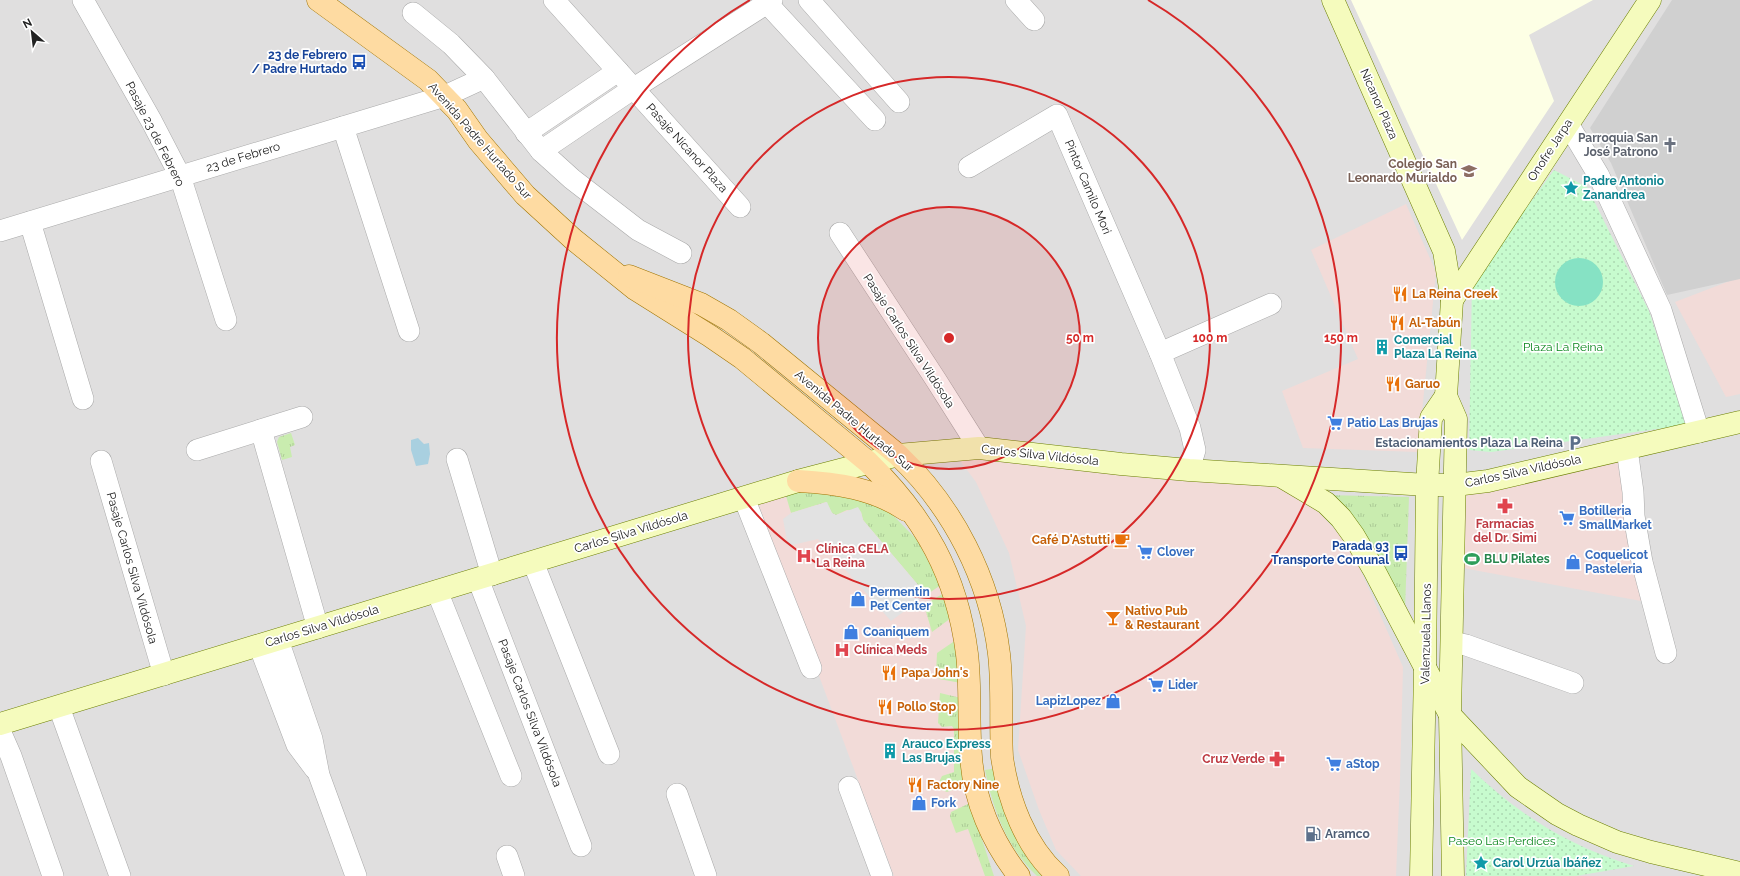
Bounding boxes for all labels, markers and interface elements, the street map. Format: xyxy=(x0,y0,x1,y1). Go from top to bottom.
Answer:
north arrow xyxy=(12,12,52,52)
text: N xyxy=(21,16,34,31)
place label: 23 de Febrero / Padre Hurtado xyxy=(252,48,347,76)
bus stop icon: 23 de Febrero / Padre Hurtado xyxy=(350,53,368,71)
street label: Nicanor Plaza xyxy=(1357,67,1401,141)
street label: Pasaje 23 de Febrero xyxy=(122,79,188,189)
street label: Avenida Padre Hurtado Sur xyxy=(425,80,535,203)
street label: Pasaje Nicanor Plaza xyxy=(643,101,731,195)
street label: Onofre Jarpa xyxy=(1525,116,1575,184)
place label: Parroquia San José Patrono xyxy=(1578,131,1658,159)
church icon: Parroquia San José Patrono xyxy=(1661,136,1679,154)
street label: Pintor Camilo Mori xyxy=(1062,138,1114,236)
street label: 23 de Febrero xyxy=(204,139,282,175)
place label: Colegio San Leonardo Murialdo xyxy=(1348,157,1457,185)
school or university icon: Colegio San Leonardo Murialdo xyxy=(1460,162,1478,180)
place label: Padre Antonio Zanandrea xyxy=(1583,174,1664,202)
place icon: Padre Antonio Zanandrea xyxy=(1562,179,1580,197)
street label: Pasaje Carlos Silva Vildósola xyxy=(860,271,958,411)
restaurant icon: La Reina Creek xyxy=(1391,285,1409,303)
place label: La Reina Creek xyxy=(1412,287,1498,301)
restaurant icon: Al-Tabún xyxy=(1388,314,1406,332)
place label: Al-Tabún xyxy=(1409,316,1461,330)
centre of rings xyxy=(942,331,956,345)
text: 50 m xyxy=(1066,331,1094,345)
text: 100 m xyxy=(1193,331,1227,345)
text: 150 m xyxy=(1324,331,1358,345)
place label: Comercial Plaza La Reina xyxy=(1394,333,1477,361)
building icon: Comercial Plaza La Reina xyxy=(1373,338,1391,356)
park label: Plaza La Reina xyxy=(1523,340,1603,354)
street label: Avenida Padre Hurtado Sur xyxy=(792,367,917,475)
restaurant icon: Garuo xyxy=(1384,375,1402,393)
place label: Garuo xyxy=(1405,377,1440,391)
supermarket icon: Patio Las Brujas xyxy=(1326,414,1344,432)
place label: Patio Las Brujas xyxy=(1347,416,1438,430)
parking icon: Estacionamientos Plaza La Reina xyxy=(1566,434,1584,452)
place label: Estacionamientos Plaza La Reina xyxy=(1375,436,1563,450)
street label: Carlos Silva Vildósola xyxy=(981,442,1099,468)
street label: Carlos Silva Vildósola xyxy=(1464,452,1582,490)
street label: Pasaje Carlos Silva Vildósola xyxy=(104,491,160,645)
pharmacy icon: Farmacias del Dr. Simi xyxy=(1496,497,1514,515)
place label: Botilleria SmallMarket xyxy=(1579,504,1652,532)
street label: Carlos Silva Vildósola xyxy=(573,508,689,556)
supermarket icon: Botilleria SmallMarket xyxy=(1558,509,1576,527)
place label: Farmacias del Dr. Simi xyxy=(1473,517,1537,545)
cafe icon: Café D'Astutti xyxy=(1113,531,1131,549)
place label: Café D'Astutti xyxy=(1032,533,1110,547)
place label: Parada 93 Transporte Comunal xyxy=(1271,539,1389,567)
place label: Clínica CELA La Reina xyxy=(816,542,889,570)
supermarket icon: Clover xyxy=(1136,543,1154,561)
bus stop icon: Parada 93 Transporte Comunal xyxy=(1392,544,1410,562)
place label: Clover xyxy=(1157,545,1195,559)
hospital icon: Clínica CELA La Reina xyxy=(795,547,813,565)
place label: Coquelicot Pasteleria xyxy=(1585,548,1648,576)
sports icon: BLU Pilates xyxy=(1463,550,1481,568)
place label: BLU Pilates xyxy=(1484,552,1550,566)
shop icon: Coquelicot Pasteleria xyxy=(1564,553,1582,571)
street label: Valenzuela Llanos xyxy=(1418,583,1434,685)
place label: Permentin Pet Center xyxy=(870,585,931,613)
shop icon: Permentin Pet Center xyxy=(849,590,867,608)
street label: Carlos Silva Vildósola xyxy=(264,602,380,650)
place label: Nativo Pub & Restaurant xyxy=(1125,604,1200,632)
bar icon: Nativo Pub & Restaurant xyxy=(1104,609,1122,627)
shop icon: Coaniquem xyxy=(842,623,860,641)
place label: Coaniquem xyxy=(863,625,929,639)
street label: Pasaje Carlos Silva Vildósola xyxy=(495,637,565,789)
hospital icon: Clínica Meds xyxy=(833,641,851,659)
place label: Clínica Meds xyxy=(854,643,927,657)
restaurant icon: Papa John's xyxy=(880,664,898,682)
place label: Papa John's xyxy=(901,666,968,680)
supermarket icon: Lider xyxy=(1147,676,1165,694)
place label: Lider xyxy=(1168,678,1198,692)
shop icon: LapizLopez xyxy=(1104,692,1122,710)
place label: LapizLopez xyxy=(1036,694,1101,708)
restaurant icon: Pollo Stop xyxy=(876,698,894,716)
place label: Pollo Stop xyxy=(897,700,956,714)
place label: Arauco Express Las Brujas xyxy=(902,737,991,765)
building icon: Arauco Express Las Brujas xyxy=(881,742,899,760)
pharmacy icon: Cruz Verde xyxy=(1268,750,1286,768)
place label: Cruz Verde xyxy=(1202,752,1265,766)
supermarket icon: aStop xyxy=(1325,755,1343,773)
place label: aStop xyxy=(1346,757,1380,771)
restaurant icon: Factory Nine xyxy=(906,776,924,794)
place label: Factory Nine xyxy=(927,778,999,792)
shop icon: Fork xyxy=(910,794,928,812)
place label: Fork xyxy=(931,796,956,810)
fuel station icon: Aramco xyxy=(1304,825,1322,843)
place label: Aramco xyxy=(1325,827,1370,841)
park label: Paseo Las Perdices xyxy=(1448,834,1556,848)
place icon: Carol Urzúa Ibáñez xyxy=(1472,854,1490,872)
place label: Carol Urzúa Ibáñez xyxy=(1493,856,1601,870)

